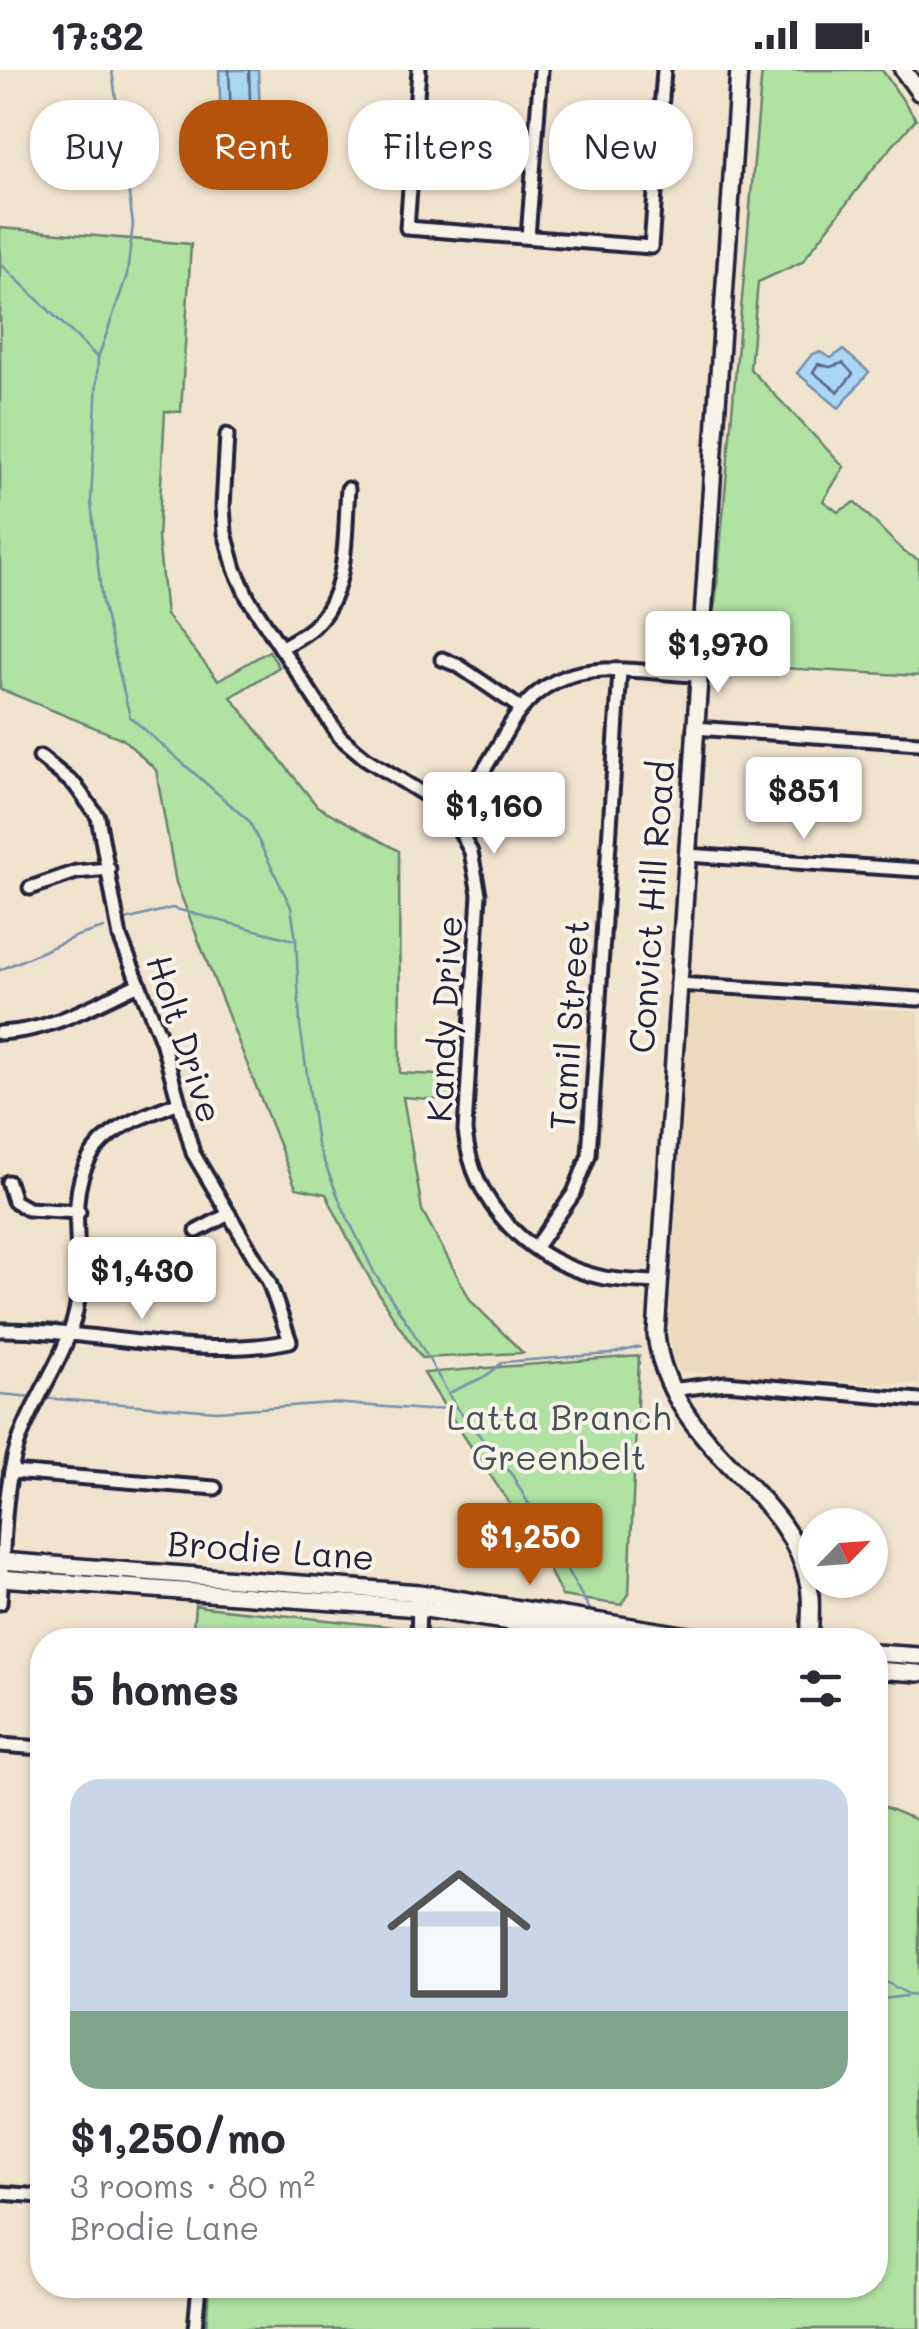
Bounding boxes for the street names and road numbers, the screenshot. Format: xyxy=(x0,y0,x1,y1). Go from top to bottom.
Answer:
street label: Convict Hill Road xyxy=(617,759,683,1055)
street label: Kandy Drive xyxy=(415,915,471,1123)
street label: Tamil Street xyxy=(538,918,598,1132)
street label: Holt Drive xyxy=(137,949,235,1128)
street label: Brodie Lane xyxy=(166,1519,376,1579)

